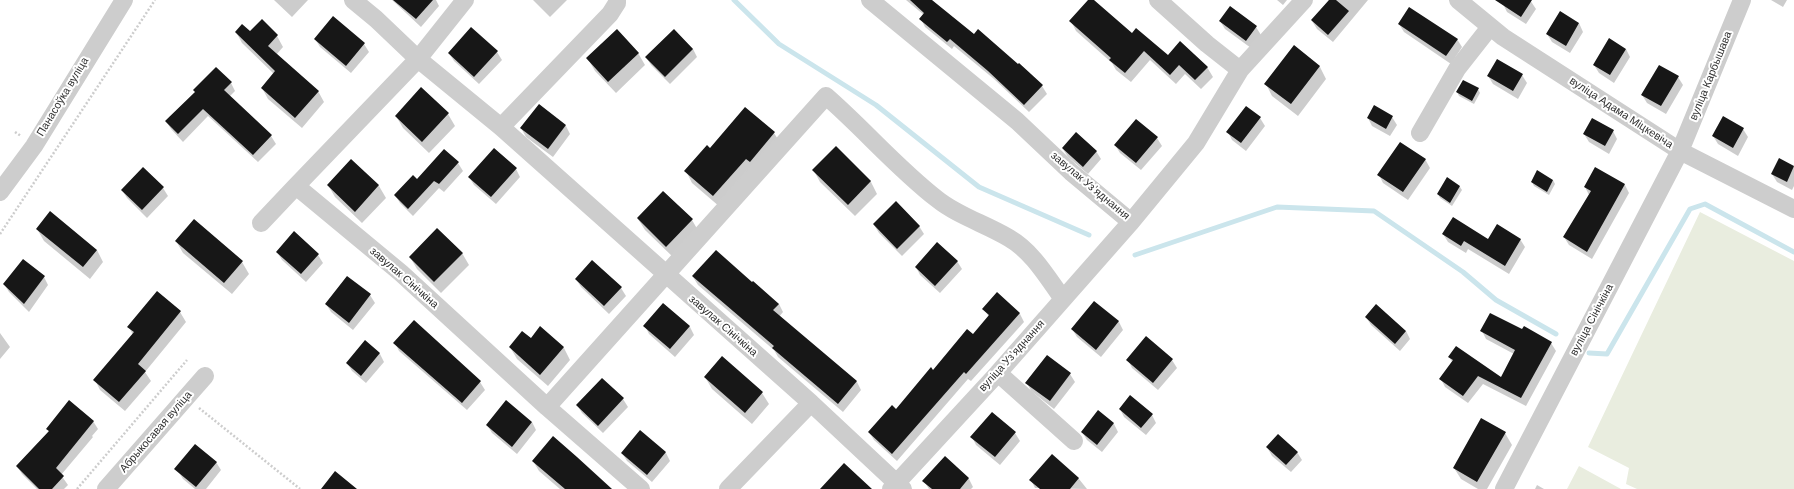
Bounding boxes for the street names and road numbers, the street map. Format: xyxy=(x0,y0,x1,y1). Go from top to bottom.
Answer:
street label: вуліца Карбышава xyxy=(1687,30,1735,122)
street label: Панасоўка вуліца xyxy=(34,55,92,139)
street label: вуліца Адама Міцкевіча xyxy=(1567,75,1675,151)
street label: завулак Узʼяднання xyxy=(1048,149,1132,223)
street label: завулак Сінічкіна xyxy=(367,245,441,311)
street label: вуліца Сінічкіна xyxy=(1568,282,1616,358)
street label: завулак Сінічкіна xyxy=(686,293,760,359)
street label: вуліца Узʼяднання xyxy=(976,318,1048,394)
street label: Абрыкосавая вуліца xyxy=(117,389,195,475)

